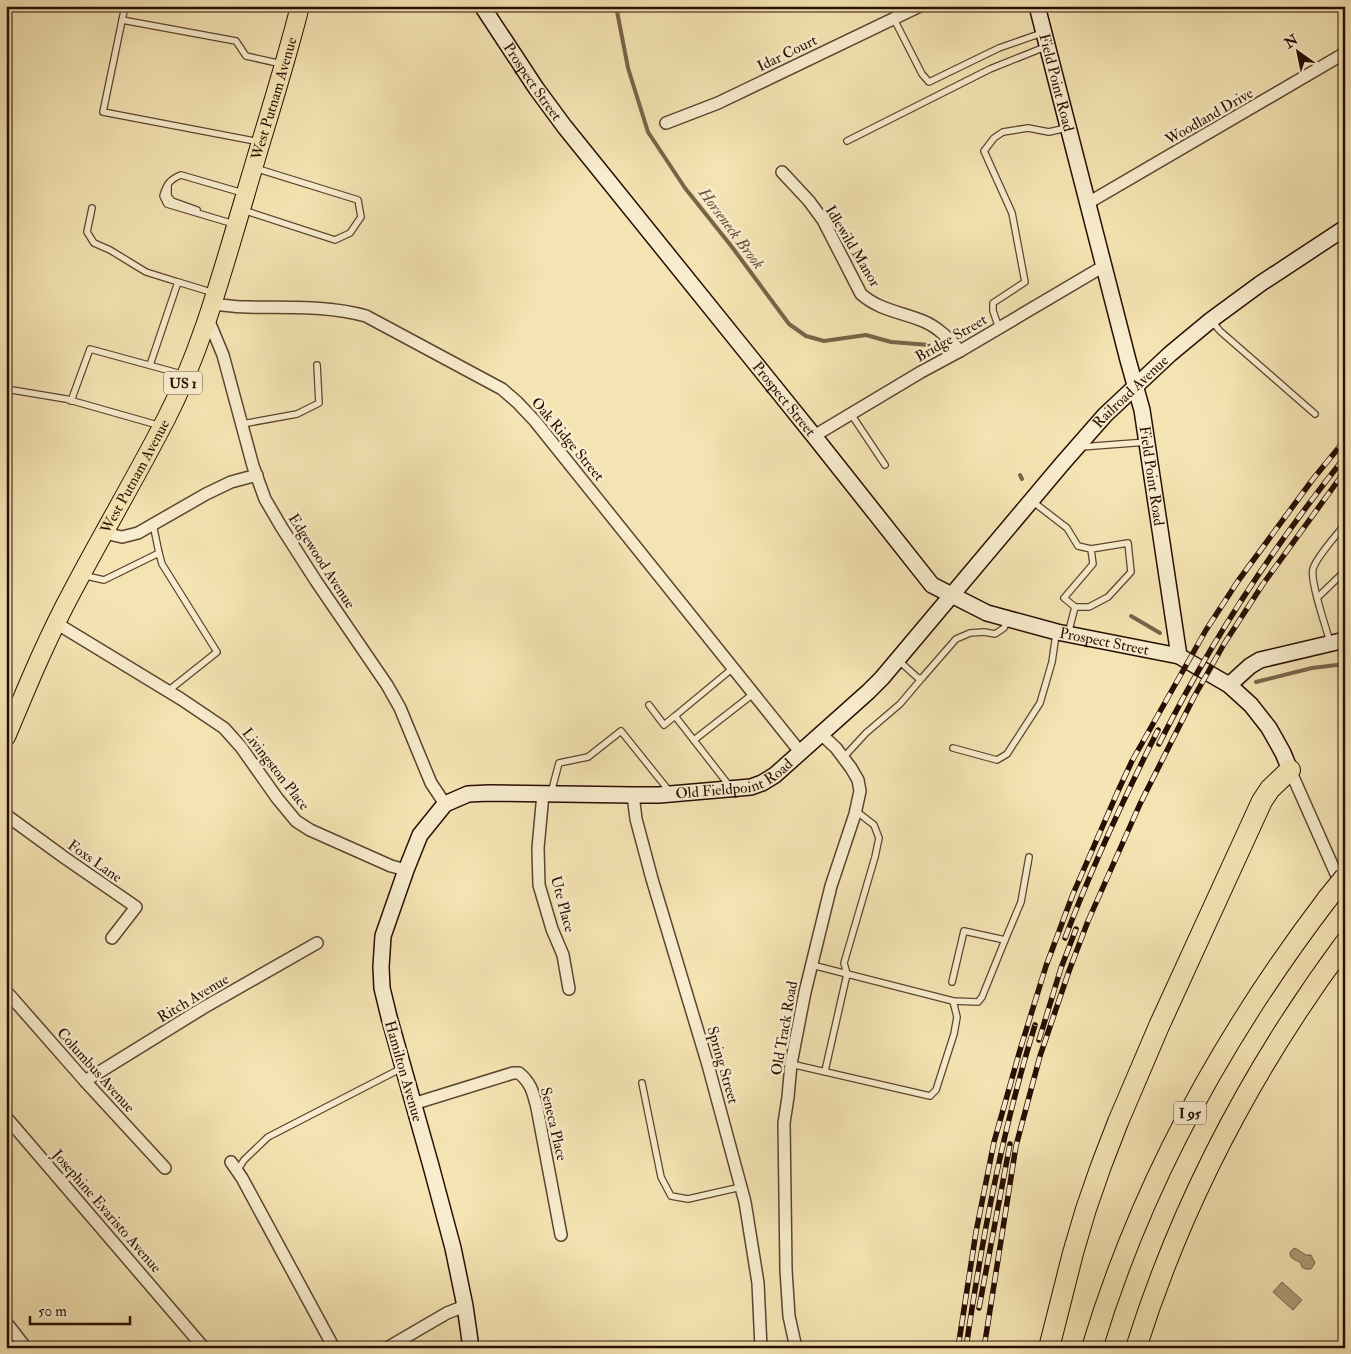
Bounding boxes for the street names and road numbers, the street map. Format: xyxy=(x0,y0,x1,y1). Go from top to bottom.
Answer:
street label: Idar Court xyxy=(754,31,821,76)
street label: Field Point Road xyxy=(1034,32,1078,134)
street label: West Putnam Avenue xyxy=(247,35,301,163)
street label: Prospect Street xyxy=(499,39,566,125)
street label: Woodland Drive xyxy=(1161,84,1257,150)
street label: Idlewild Manor xyxy=(821,202,885,291)
street label: Bridge Street xyxy=(912,310,991,367)
street label: Railroad Avenue xyxy=(1089,351,1173,432)
street label: Prospect Street xyxy=(748,358,820,441)
road number: US 1 xyxy=(164,372,202,394)
street label: Oak Ridge Street xyxy=(527,393,608,485)
street label: West Putnam Avenue xyxy=(96,416,174,538)
street label: Field Point Road xyxy=(1135,425,1168,528)
street label: Edgewood Avenue xyxy=(284,510,359,612)
street label: Prospect Street xyxy=(1058,624,1151,660)
street label: Livingston Place xyxy=(237,724,314,814)
street label: Old Fieldpoint Road xyxy=(675,754,797,804)
street label: Foxs Lane xyxy=(64,836,126,887)
street label: Ute Place xyxy=(546,874,579,934)
street label: Ritch Avenue xyxy=(154,970,232,1027)
street label: Old Track Road xyxy=(767,979,802,1077)
street label: Hamilton Avenue xyxy=(380,1018,427,1124)
street label: Columbus Avenue xyxy=(52,1024,139,1117)
street label: Spring Street xyxy=(701,1024,743,1107)
street label: Seneca Place xyxy=(536,1085,571,1163)
road number: I 95 xyxy=(1174,1102,1206,1124)
street label: Josephine Evaristo Avenue xyxy=(46,1145,165,1278)

